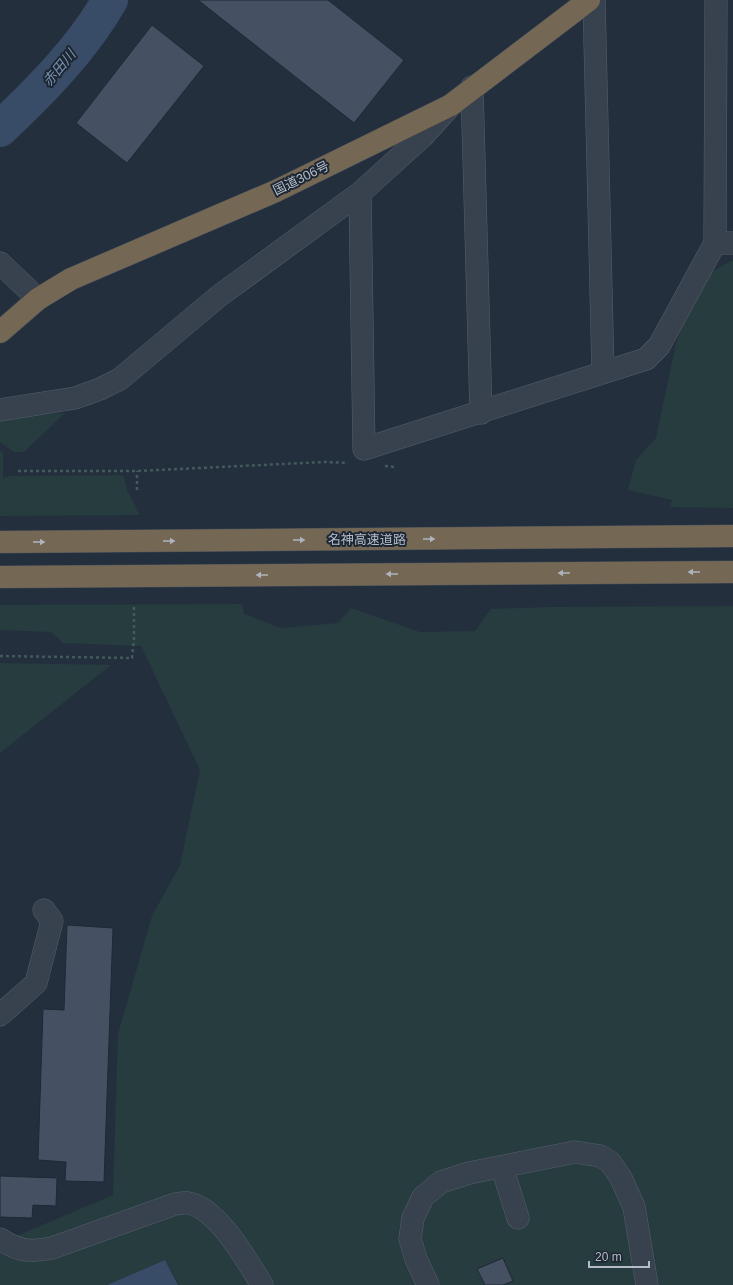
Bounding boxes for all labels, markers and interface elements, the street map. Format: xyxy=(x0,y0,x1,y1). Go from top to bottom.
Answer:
water label: 赤田川 xyxy=(39,45,80,89)
street label: 国道306号 xyxy=(270,158,332,198)
street label: 名神高速道路 xyxy=(328,532,406,547)
one-way arrow xyxy=(423,536,436,542)
one-way arrow xyxy=(293,537,306,543)
one-way arrow xyxy=(163,538,176,544)
one-way arrow xyxy=(33,539,46,545)
one-way arrow xyxy=(687,569,700,575)
one-way arrow xyxy=(557,570,570,576)
one-way arrow xyxy=(385,571,398,577)
one-way arrow xyxy=(255,572,268,578)
scale bar xyxy=(589,1243,649,1269)
text: 20 m xyxy=(595,1250,622,1264)

